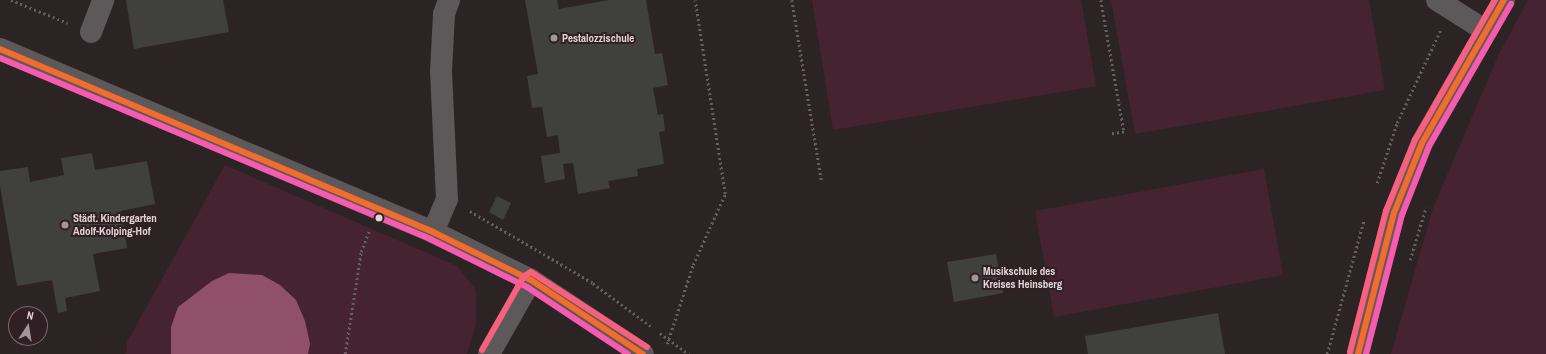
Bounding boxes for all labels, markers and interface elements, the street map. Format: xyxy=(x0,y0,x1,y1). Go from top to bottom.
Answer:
place label: Pestalozzischule xyxy=(562,31,634,45)
marker: Pestalozzischule xyxy=(549,33,559,43)
place label: Städt. Kindergarten Adolf-Kolping-Hof xyxy=(73,212,157,238)
unlabelled marker xyxy=(374,213,384,223)
marker: Städt. Kindergarten Adolf-Kolping-Hof xyxy=(60,220,70,230)
place label: Musikschule des Kreises Heinsberg xyxy=(983,265,1062,291)
marker: Musikschule des Kreises Heinsberg xyxy=(970,273,980,283)
north arrow xyxy=(8,306,48,346)
text: N xyxy=(26,308,35,323)

